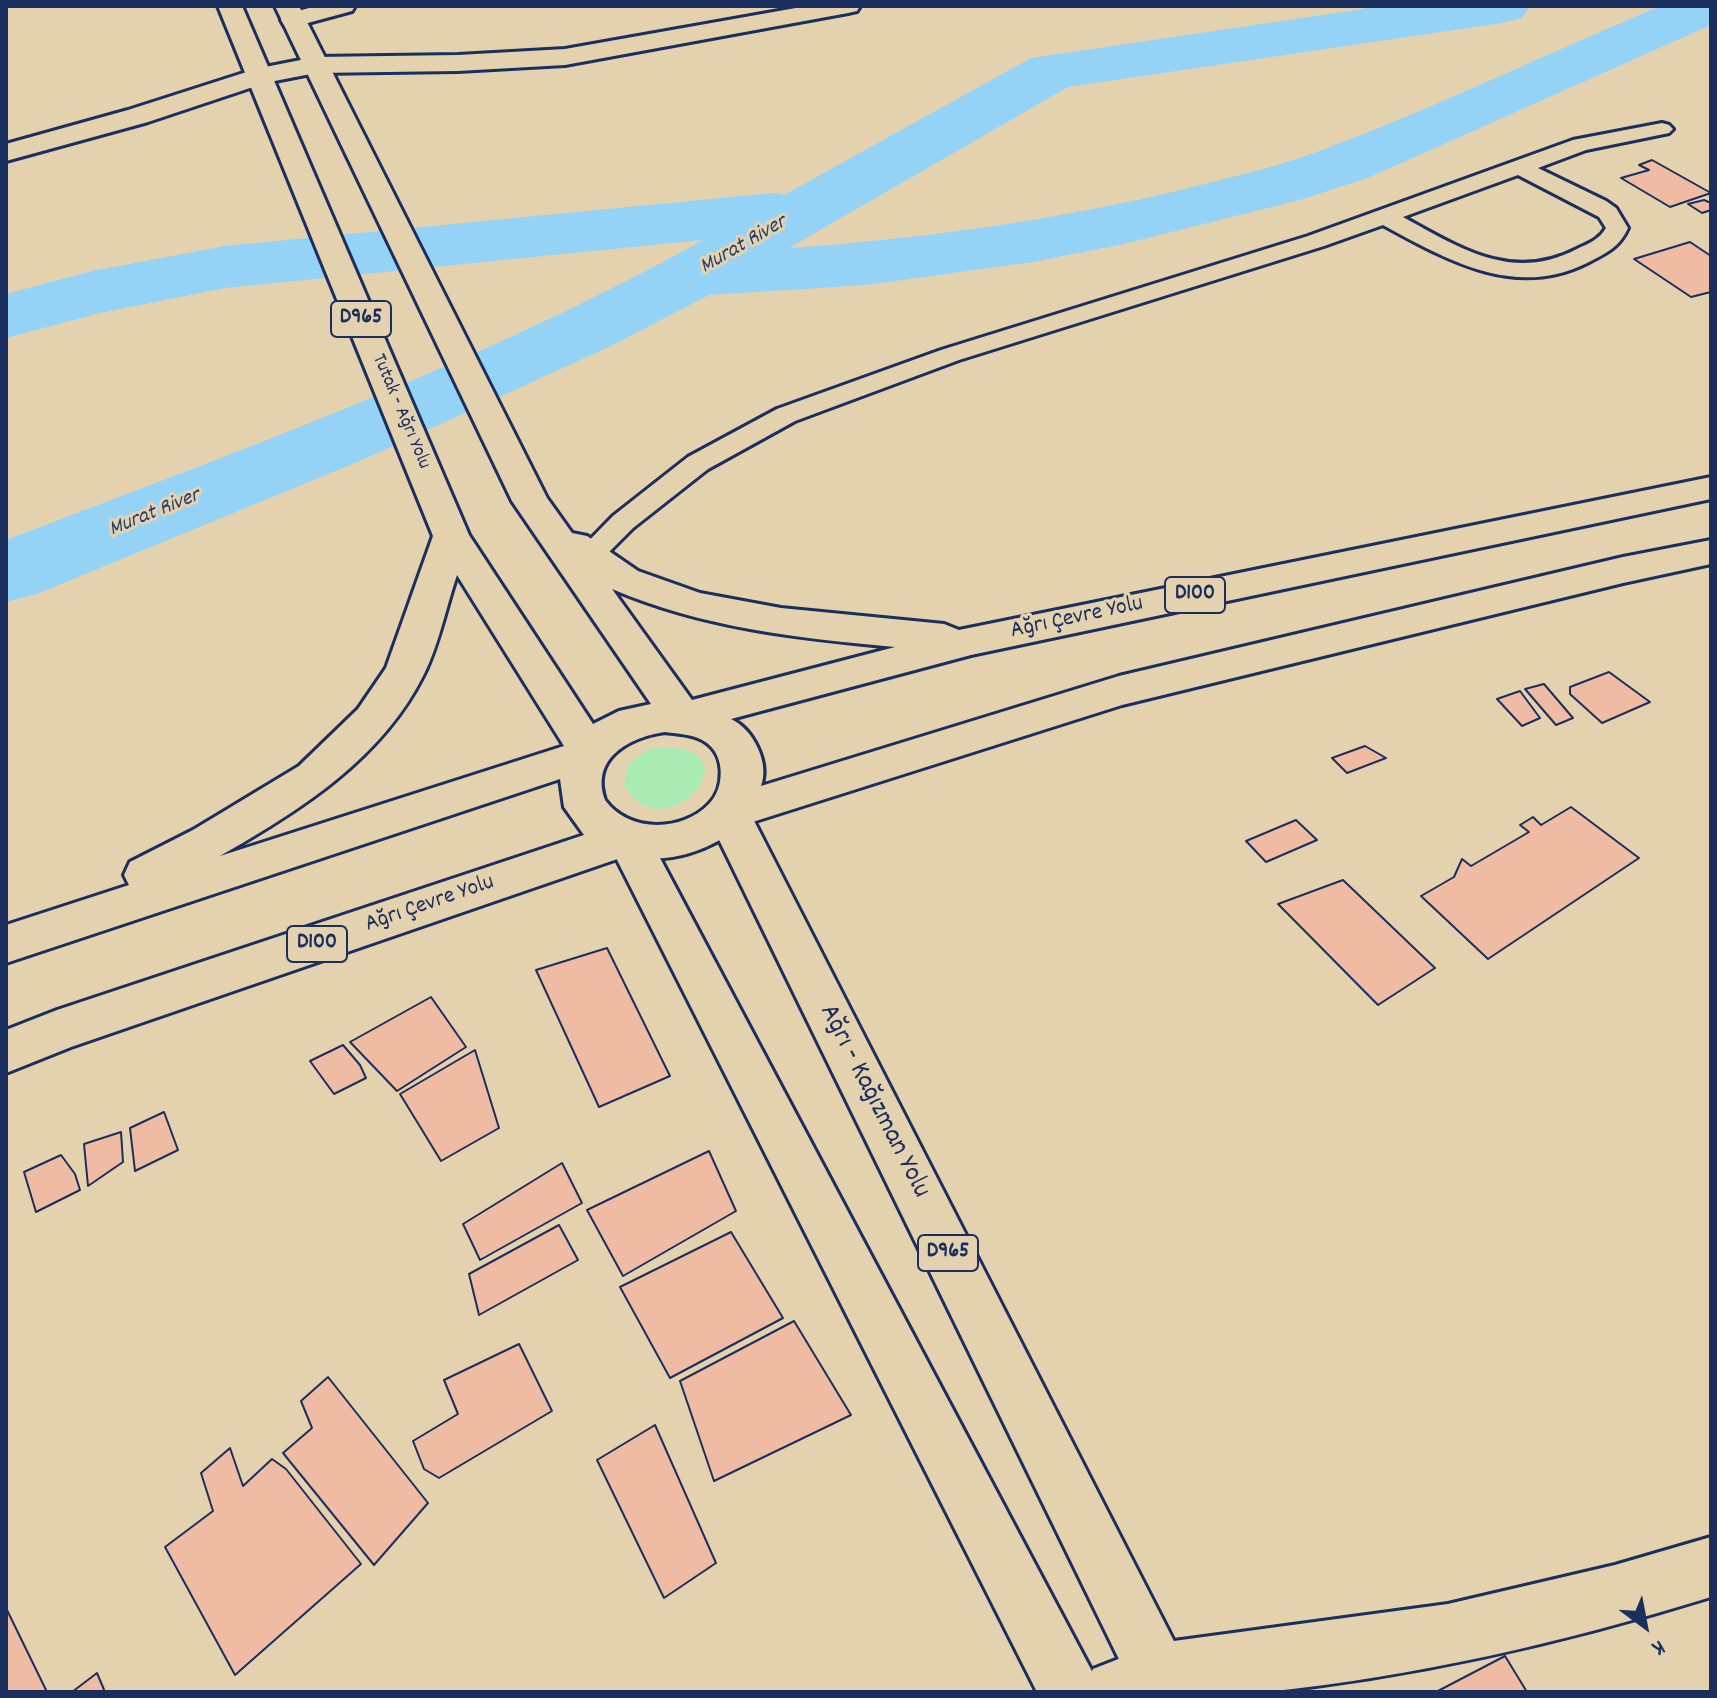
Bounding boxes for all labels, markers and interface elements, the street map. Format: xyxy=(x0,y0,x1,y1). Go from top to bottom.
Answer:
water label: Murat River xyxy=(696,211,792,281)
road number: D965 xyxy=(331,301,391,337)
street label: Tutak - Ağrı Yolu xyxy=(365,351,435,473)
water label: Murat River xyxy=(106,484,204,544)
road number: D100 xyxy=(1165,577,1225,613)
street label: Ağrı Çevre Yolu xyxy=(1008,591,1146,647)
street label: Ağrı Çevre Yolu xyxy=(362,869,498,941)
road number: D100 xyxy=(287,926,347,962)
street label: Ağrı - Kağızman Yolu xyxy=(810,1000,936,1204)
road number: D965 xyxy=(918,1235,978,1271)
north arrow xyxy=(1605,1586,1685,1666)
text: K xyxy=(1645,1631,1671,1663)

